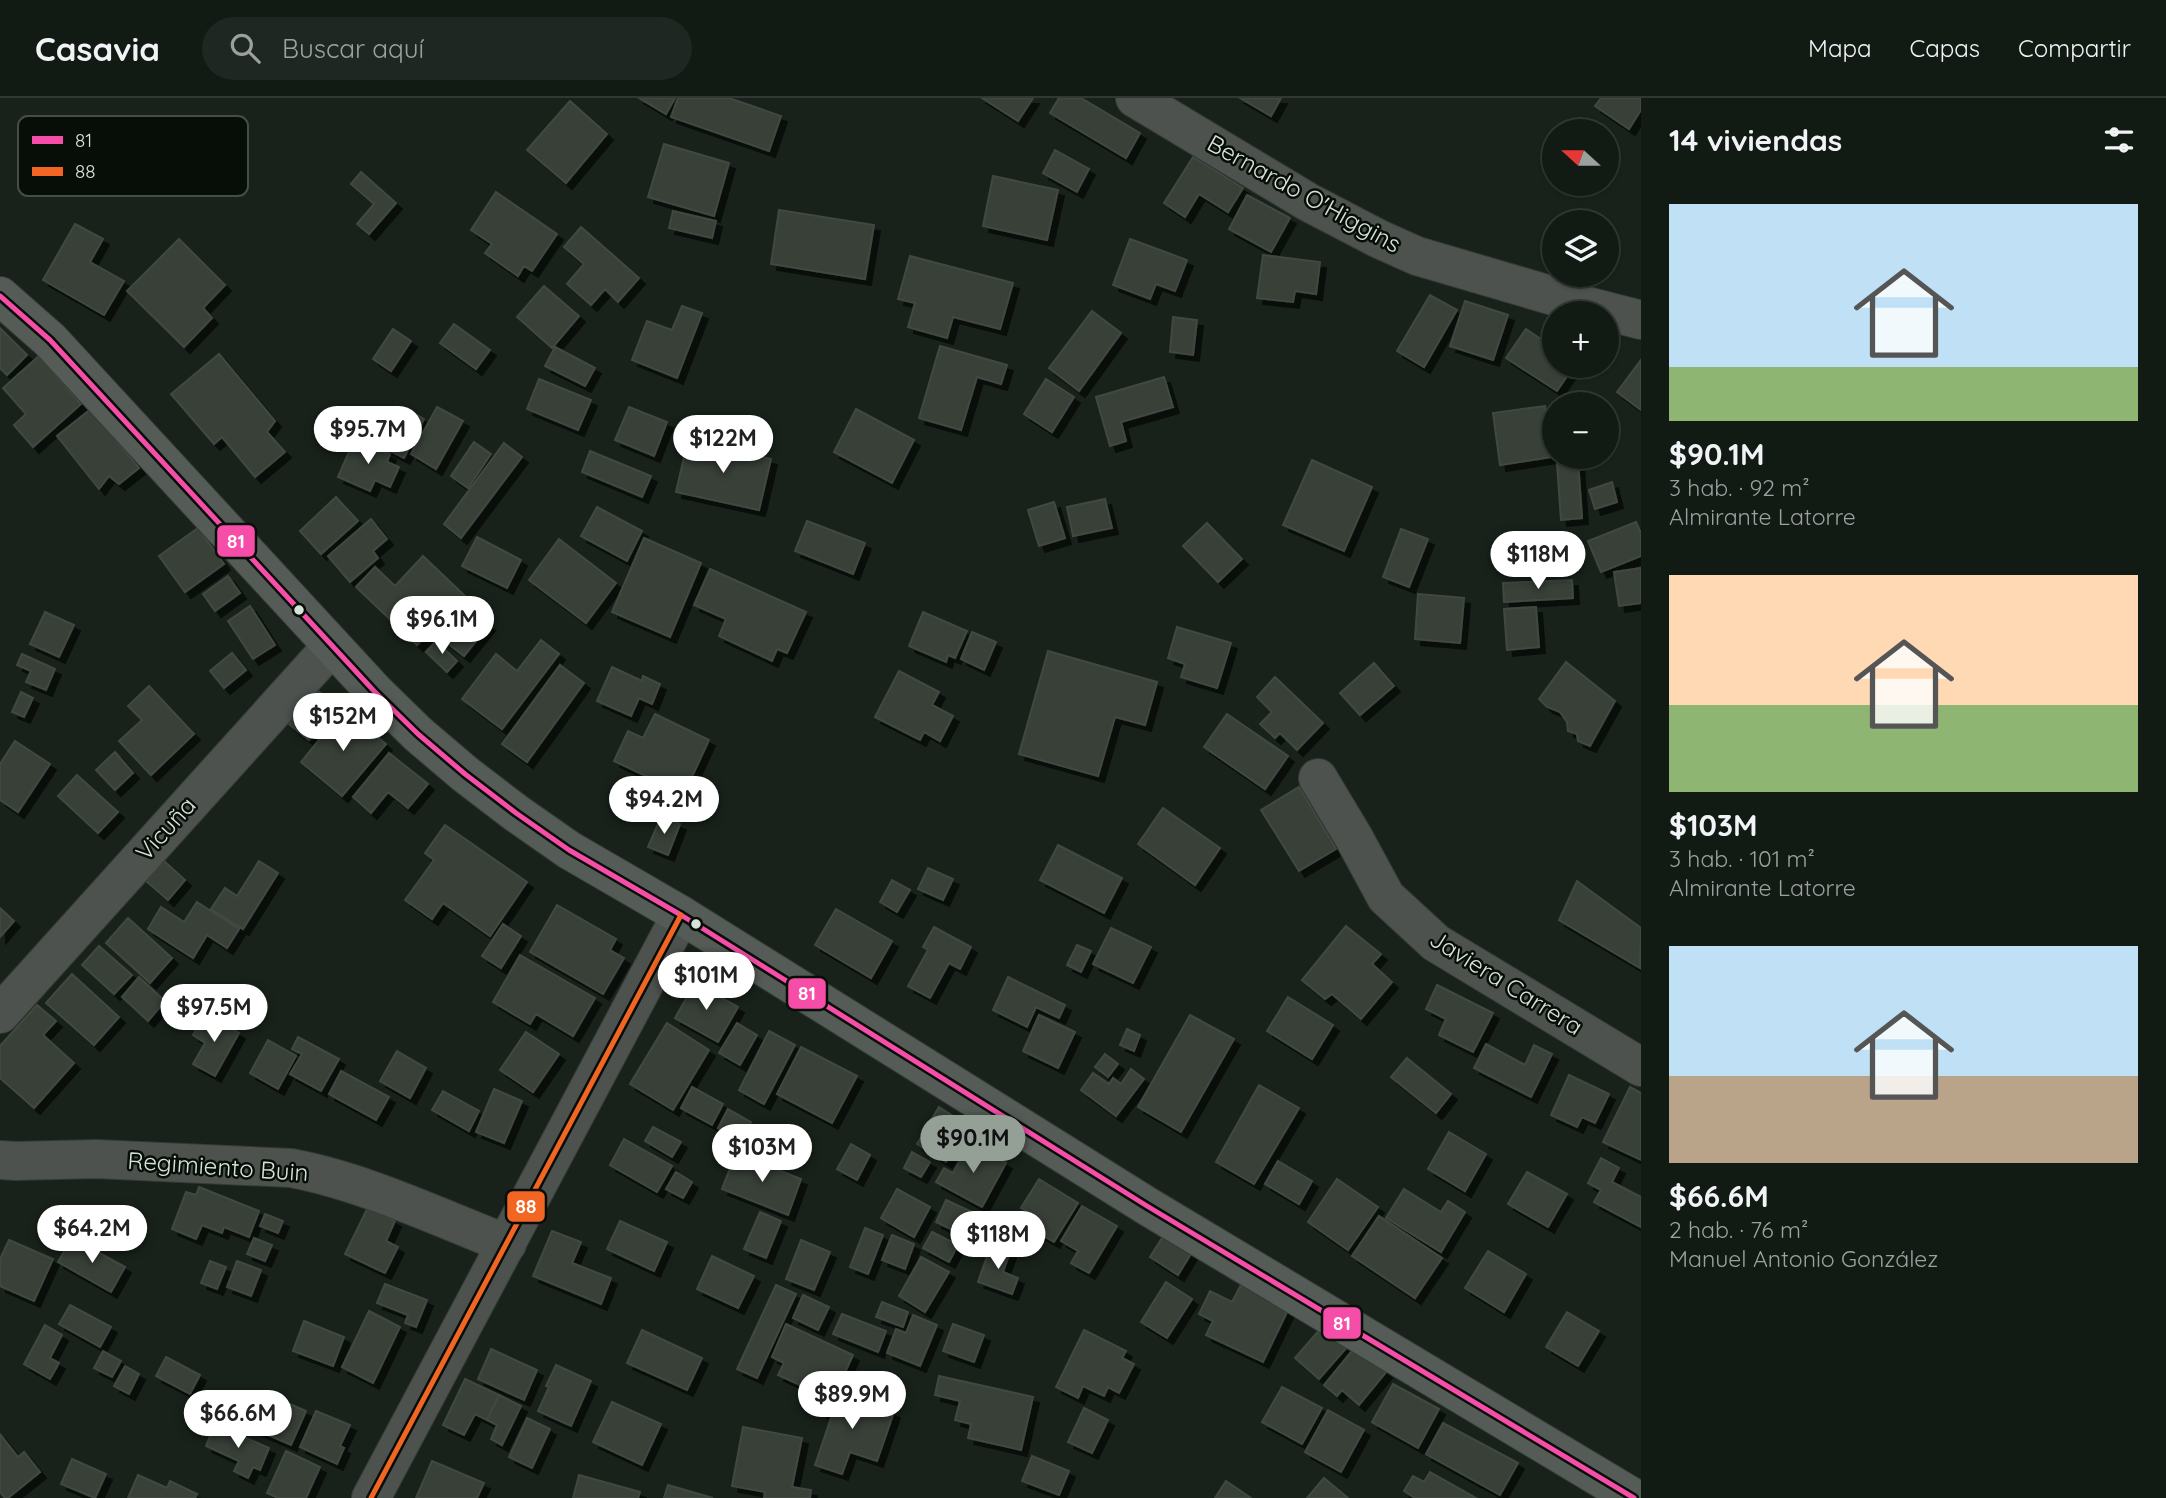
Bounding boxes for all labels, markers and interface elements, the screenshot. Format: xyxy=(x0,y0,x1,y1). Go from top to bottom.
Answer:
search box xyxy=(202,17,692,80)
text: Casavia xyxy=(35,28,160,69)
icon: search xyxy=(226,29,264,67)
text: Buscar aquí xyxy=(282,32,424,65)
text: Mapa xyxy=(1808,33,1872,63)
text: Capas xyxy=(1910,33,1980,63)
text: Compartir xyxy=(2018,33,2131,63)
legend xyxy=(18,116,248,196)
north arrow xyxy=(1542,119,1619,196)
map controls xyxy=(1542,119,1619,469)
text: 14 viviendas xyxy=(1669,121,1842,159)
icon: filters xyxy=(2100,121,2138,159)
street label: Bernardo O'Higgins xyxy=(1202,127,1407,259)
text: 81 xyxy=(75,128,92,152)
text: 88 xyxy=(75,159,96,183)
button: layers xyxy=(1542,210,1619,287)
icon: home xyxy=(1841,250,1967,376)
button: + xyxy=(1542,301,1619,378)
button: − xyxy=(1542,392,1619,469)
pin: $95.7M xyxy=(311,406,425,466)
text: $95.7M xyxy=(330,414,406,443)
pin: $122M xyxy=(674,416,772,475)
text: $122M xyxy=(689,423,757,452)
text: $90.1M xyxy=(1669,435,1765,473)
text: 3 hab. · 92 m² xyxy=(1669,473,1810,502)
text: Almirante Latorre xyxy=(1669,502,1856,531)
line badge: 81 xyxy=(216,524,256,558)
text: 81 xyxy=(227,529,245,553)
pin: $118M xyxy=(1489,532,1587,591)
text: $118M xyxy=(1506,539,1570,568)
pin: $96.1M xyxy=(385,596,499,656)
unlabelled marker xyxy=(292,603,306,617)
text: $96.1M xyxy=(406,604,478,633)
icon: home xyxy=(1841,621,1967,747)
pin: $152M xyxy=(294,694,392,753)
text: $152M xyxy=(309,701,377,730)
pin: $94.2M xyxy=(607,776,721,836)
text: $94.2M xyxy=(625,784,703,813)
street label: Vicuña xyxy=(129,790,202,866)
text: $103M xyxy=(1669,806,1758,844)
text: 3 hab. · 101 m² xyxy=(1669,844,1815,873)
text: Almirante Latorre xyxy=(1669,873,1856,902)
unlabelled marker xyxy=(689,917,703,931)
street label: Javiera Carrera xyxy=(1425,923,1589,1041)
pin: $101M xyxy=(657,953,755,1012)
text: $101M xyxy=(674,960,738,989)
line badge: 81 xyxy=(787,977,827,1010)
text: 81 xyxy=(798,981,816,1005)
pin: $97.5M xyxy=(157,984,271,1044)
text: $97.5M xyxy=(177,992,251,1021)
icon: home xyxy=(1841,992,1967,1118)
pin: $90.1M xyxy=(916,1116,1030,1175)
text: $90.1M xyxy=(936,1123,1010,1152)
pin: $103M xyxy=(713,1124,811,1184)
text: $103M xyxy=(728,1132,796,1161)
street label: Regimiento Buin xyxy=(127,1145,310,1187)
text: $66.6M xyxy=(1669,1177,1769,1215)
line badge: 88 xyxy=(506,1190,546,1223)
text: 88 xyxy=(516,1194,536,1218)
pin: $64.2M xyxy=(35,1206,149,1265)
pin: $118M xyxy=(949,1212,1047,1271)
text: $64.2M xyxy=(53,1213,131,1242)
text: 2 hab. · 76 m² xyxy=(1669,1215,1808,1244)
text: $118M xyxy=(966,1219,1030,1248)
text: Manuel Antonio González xyxy=(1669,1244,1938,1273)
line badge: 81 xyxy=(1322,1306,1362,1340)
text: 81 xyxy=(1333,1311,1351,1335)
pin: $89.9M xyxy=(795,1372,909,1431)
text: $89.9M xyxy=(814,1379,890,1408)
pin: $66.6M xyxy=(181,1390,295,1450)
text: $66.6M xyxy=(200,1398,276,1427)

